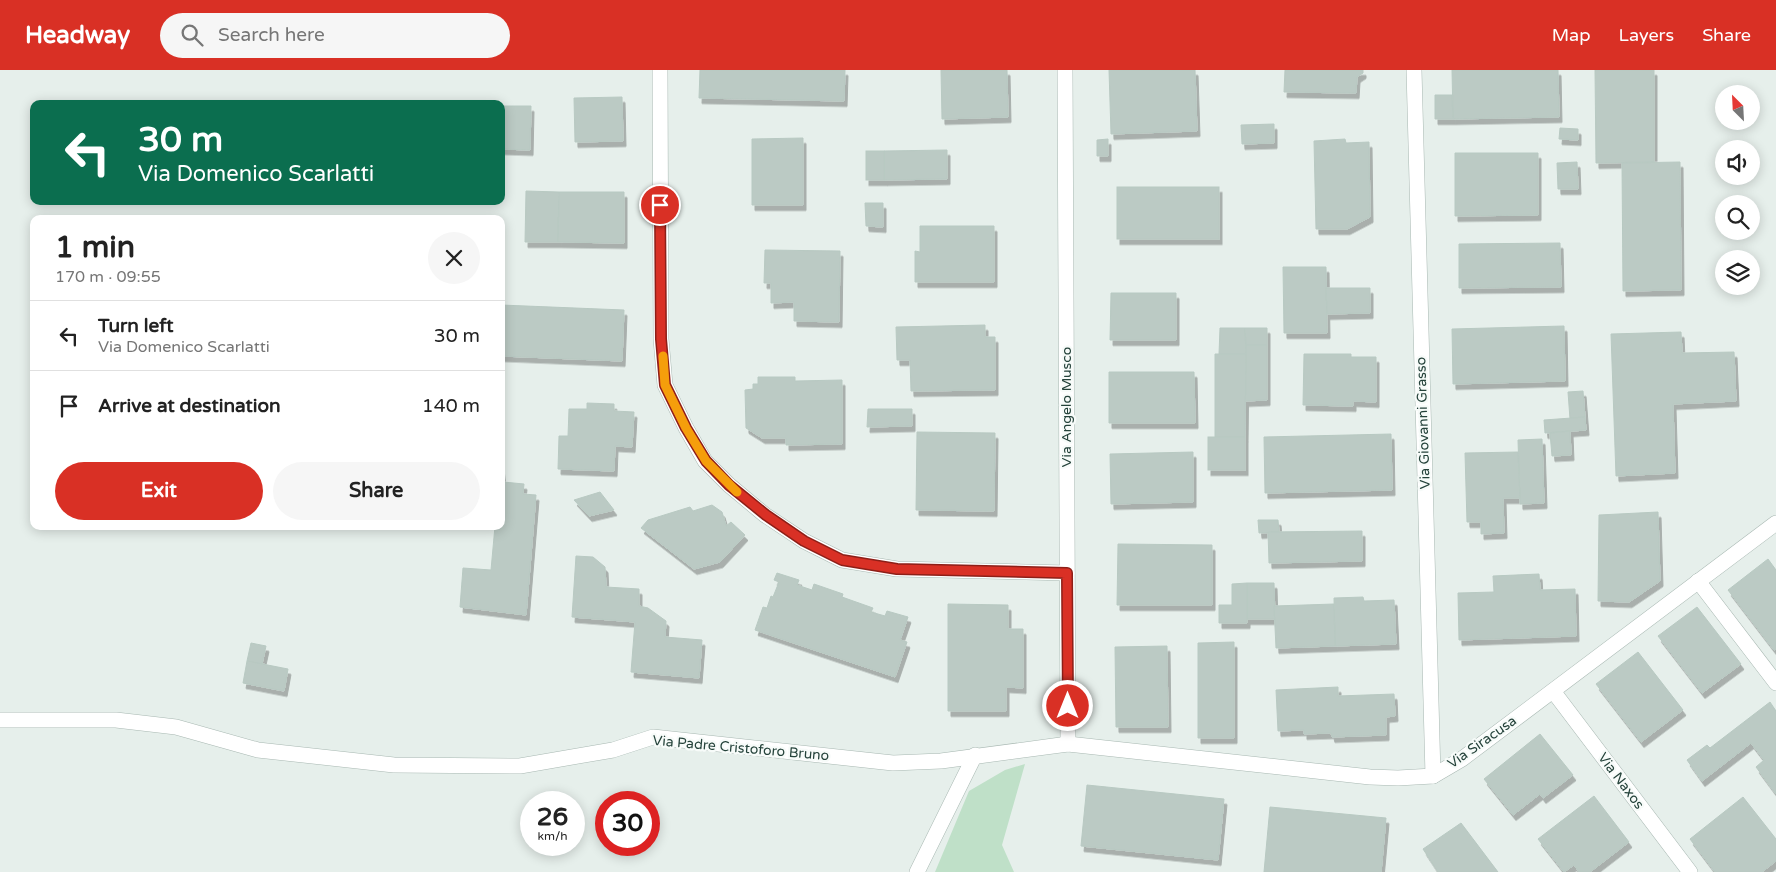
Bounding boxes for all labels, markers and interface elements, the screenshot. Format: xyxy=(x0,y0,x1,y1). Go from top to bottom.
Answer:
search box xyxy=(160,13,510,58)
text: Headway xyxy=(25,21,130,50)
icon: search xyxy=(178,21,206,49)
text: Search here xyxy=(218,24,325,46)
text: Map xyxy=(1552,24,1591,46)
text: Layers xyxy=(1619,24,1674,46)
text: Share xyxy=(1702,24,1751,46)
north arrow xyxy=(1715,85,1760,130)
map controls xyxy=(1715,85,1760,295)
text: 30 m xyxy=(138,119,223,161)
icon: left xyxy=(55,120,120,185)
button: sound xyxy=(1715,140,1760,185)
text: Via Domenico Scarlatti xyxy=(138,161,374,187)
pin xyxy=(639,184,681,226)
icon: arrive xyxy=(646,191,674,219)
button: search xyxy=(1715,195,1760,240)
text: 1 min xyxy=(55,229,135,266)
button: close xyxy=(428,232,480,284)
button: layers xyxy=(1715,250,1760,295)
text: 170 m · 09:55 xyxy=(55,267,161,287)
text: Turn left xyxy=(98,315,174,337)
icon: left xyxy=(55,322,83,350)
text: 30 m xyxy=(434,325,480,347)
text: Via Domenico Scarlatti xyxy=(98,337,270,357)
street label: Via Angelo Musco xyxy=(1058,347,1075,467)
street label: Via Giovanni Grasso xyxy=(1412,357,1434,489)
icon: arrive xyxy=(55,392,83,420)
text: Arrive at destination xyxy=(98,395,281,417)
text: 140 m xyxy=(422,395,480,417)
button: Exit xyxy=(55,462,263,520)
button: Share xyxy=(273,462,480,520)
position arrow xyxy=(1041,679,1093,731)
street label: Via Siracusa xyxy=(1444,712,1520,772)
street label: Via Padre Cristoforo Bruno xyxy=(652,732,830,764)
street label: Via Naxos xyxy=(1594,749,1648,813)
speed limit sign: 30 xyxy=(595,791,660,856)
text: 26 xyxy=(537,802,568,832)
text: km/h xyxy=(537,829,568,843)

